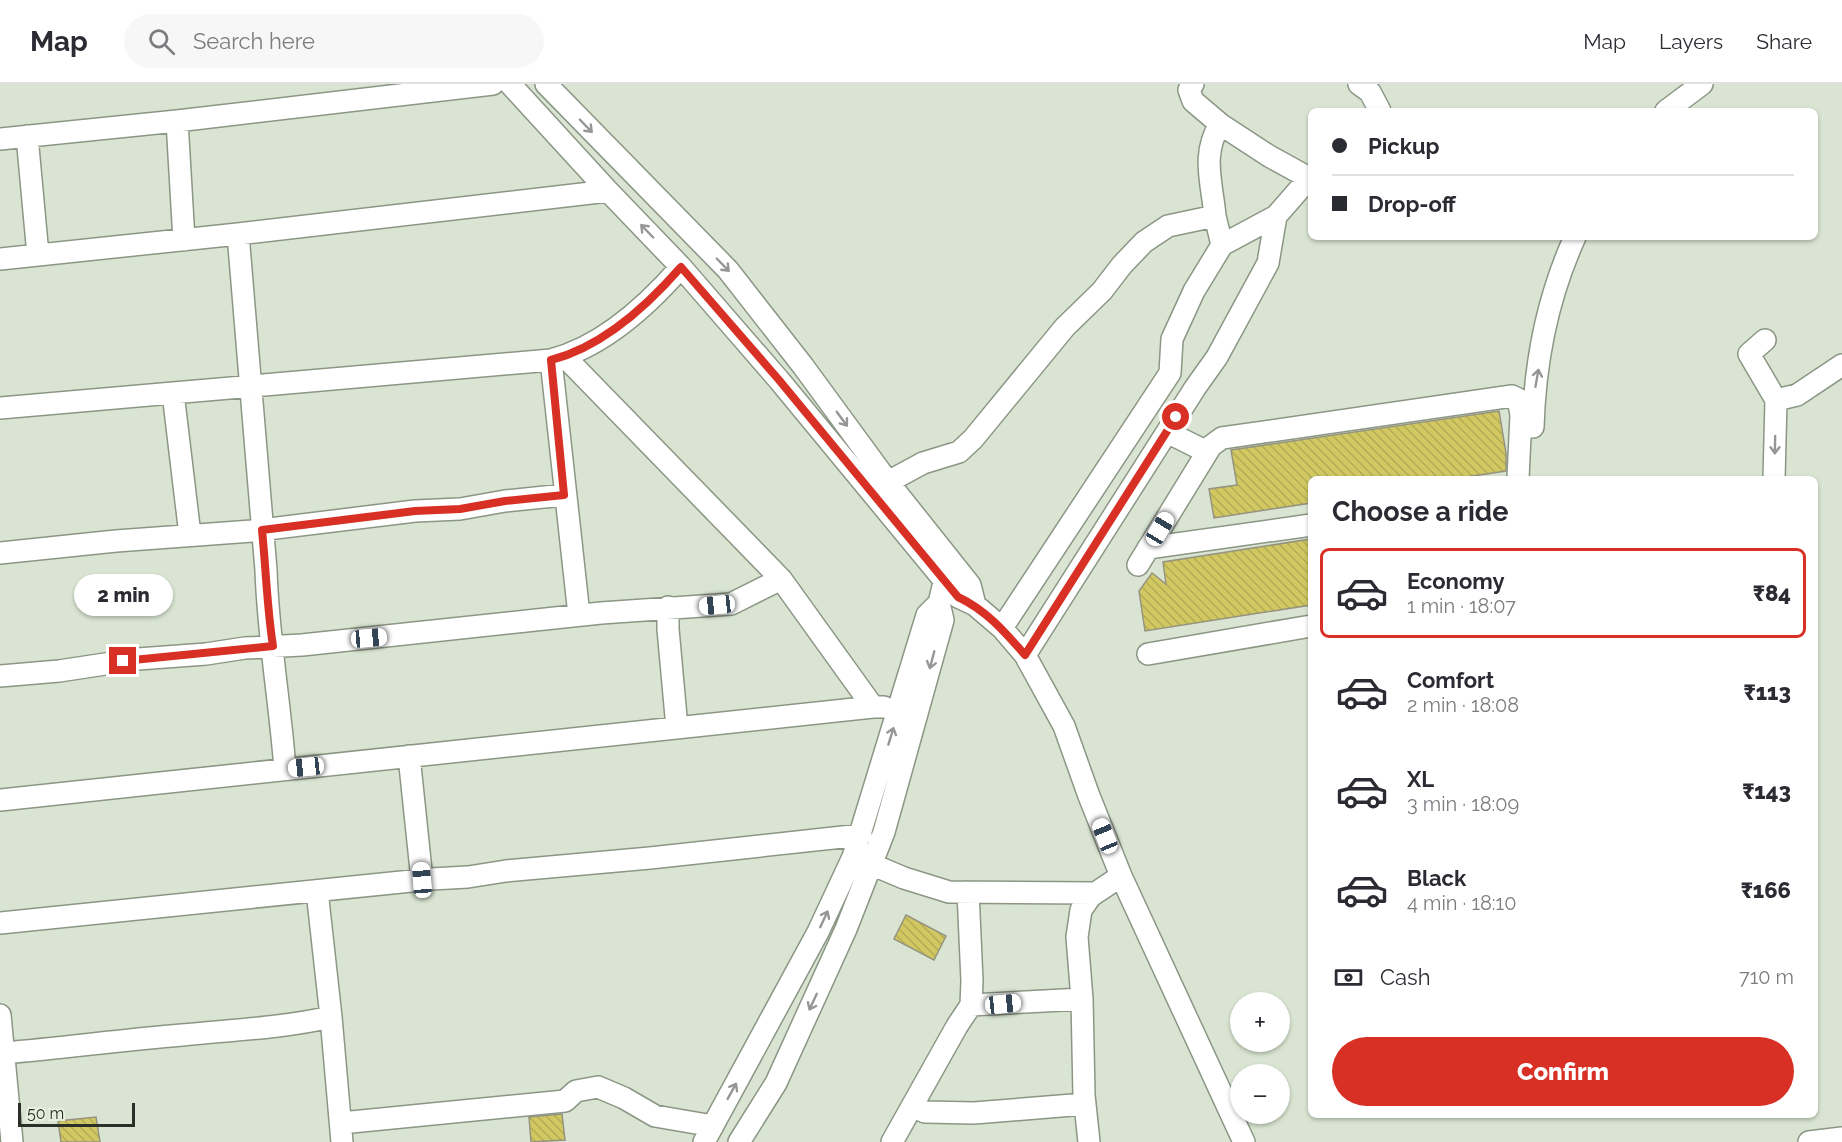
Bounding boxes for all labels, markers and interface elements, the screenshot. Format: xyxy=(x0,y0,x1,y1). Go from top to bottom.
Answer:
search box xyxy=(124,14,544,68)
text: Map xyxy=(30,25,88,58)
icon: search xyxy=(145,25,178,58)
text: Search here xyxy=(193,28,315,54)
text: Map xyxy=(1583,29,1626,54)
text: Layers xyxy=(1659,29,1723,54)
text: Share xyxy=(1756,29,1812,54)
one-way arrow xyxy=(579,118,593,133)
text: Pickup xyxy=(1368,133,1440,159)
text: Drop-off xyxy=(1368,191,1456,217)
one-way arrow xyxy=(639,224,654,239)
one-way arrow xyxy=(716,258,730,273)
one-way arrow xyxy=(1531,369,1542,389)
route start xyxy=(1162,403,1189,430)
one-way arrow xyxy=(836,411,849,427)
one-way arrow xyxy=(1769,435,1780,455)
text: Choose a ride xyxy=(1332,496,1508,527)
car xyxy=(1143,509,1177,549)
icon: car xyxy=(1335,566,1389,620)
text: Economy xyxy=(1407,568,1505,594)
callout: 2 min xyxy=(74,574,172,616)
text: ₹84 xyxy=(1753,580,1791,606)
text: 2 min xyxy=(97,583,150,607)
car xyxy=(698,594,736,616)
text: 1 min · 18:07 xyxy=(1407,594,1516,618)
car xyxy=(350,627,388,649)
route end xyxy=(109,647,136,674)
one-way arrow xyxy=(926,650,937,669)
icon: car xyxy=(1335,665,1389,719)
text: Comfort xyxy=(1407,667,1494,693)
text: ₹113 xyxy=(1743,679,1791,705)
text: 2 min · 18:08 xyxy=(1407,693,1519,717)
one-way arrow xyxy=(886,727,897,746)
car xyxy=(287,756,325,778)
icon: car xyxy=(1335,764,1389,818)
text: XL xyxy=(1407,766,1434,792)
text: ₹143 xyxy=(1742,778,1791,804)
text: 3 min · 18:09 xyxy=(1407,792,1519,816)
car xyxy=(1090,816,1120,856)
car xyxy=(411,861,433,899)
icon: car xyxy=(1335,863,1389,917)
text: Black xyxy=(1407,865,1466,891)
text: ₹166 xyxy=(1741,877,1791,903)
text: 4 min · 18:10 xyxy=(1407,891,1516,915)
one-way arrow xyxy=(819,910,831,928)
icon: cash xyxy=(1332,961,1365,994)
text: Cash xyxy=(1380,964,1431,990)
text: 710 m xyxy=(1739,965,1794,989)
one-way arrow xyxy=(807,992,818,1010)
map controls xyxy=(1230,992,1290,1124)
button: + xyxy=(1230,992,1290,1052)
car xyxy=(984,993,1022,1015)
button: Confirm xyxy=(1332,1037,1794,1106)
button: − xyxy=(1230,1064,1290,1124)
one-way arrow xyxy=(727,1083,739,1100)
scale bar xyxy=(18,1100,135,1128)
text: 50 m xyxy=(27,1104,64,1123)

